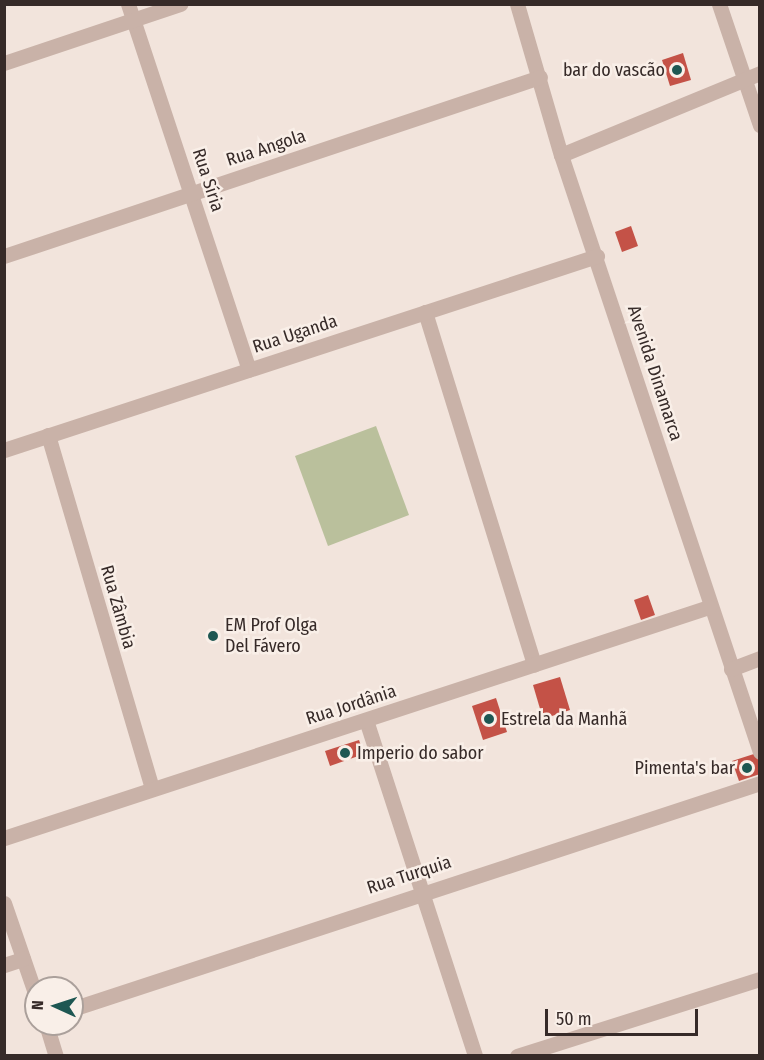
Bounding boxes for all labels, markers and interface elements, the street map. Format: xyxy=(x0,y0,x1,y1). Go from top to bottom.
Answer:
place label: bar do vascão xyxy=(563,59,665,81)
marker: bar do vascão xyxy=(670,63,684,77)
street label: Rua Angola xyxy=(224,125,308,171)
street label: Rua Síria xyxy=(188,146,228,214)
street label: Avenida Dinamarca xyxy=(623,303,687,443)
street label: Rua Uganda xyxy=(250,310,340,358)
street label: Rua Zâmbia xyxy=(96,563,140,651)
place label: EM Prof Olga Del Fávero xyxy=(225,615,318,658)
marker: EM Prof Olga Del Fávero xyxy=(206,629,220,643)
street label: Rua Jordânia xyxy=(303,680,399,730)
place label: Estrela da Manhã xyxy=(501,708,627,730)
marker: Estrela da Manhã xyxy=(482,712,496,726)
place label: Imperio do sabor xyxy=(357,742,484,764)
marker: Imperio do sabor xyxy=(338,746,352,760)
place label: Pimenta's bar xyxy=(635,757,735,779)
marker: Pimenta's bar xyxy=(740,761,754,775)
street label: Rua Turquia xyxy=(364,851,454,899)
north arrow xyxy=(24,976,84,1036)
scale bar xyxy=(548,997,701,1035)
text: N xyxy=(28,1000,47,1010)
text: 50 m xyxy=(556,1008,592,1030)

